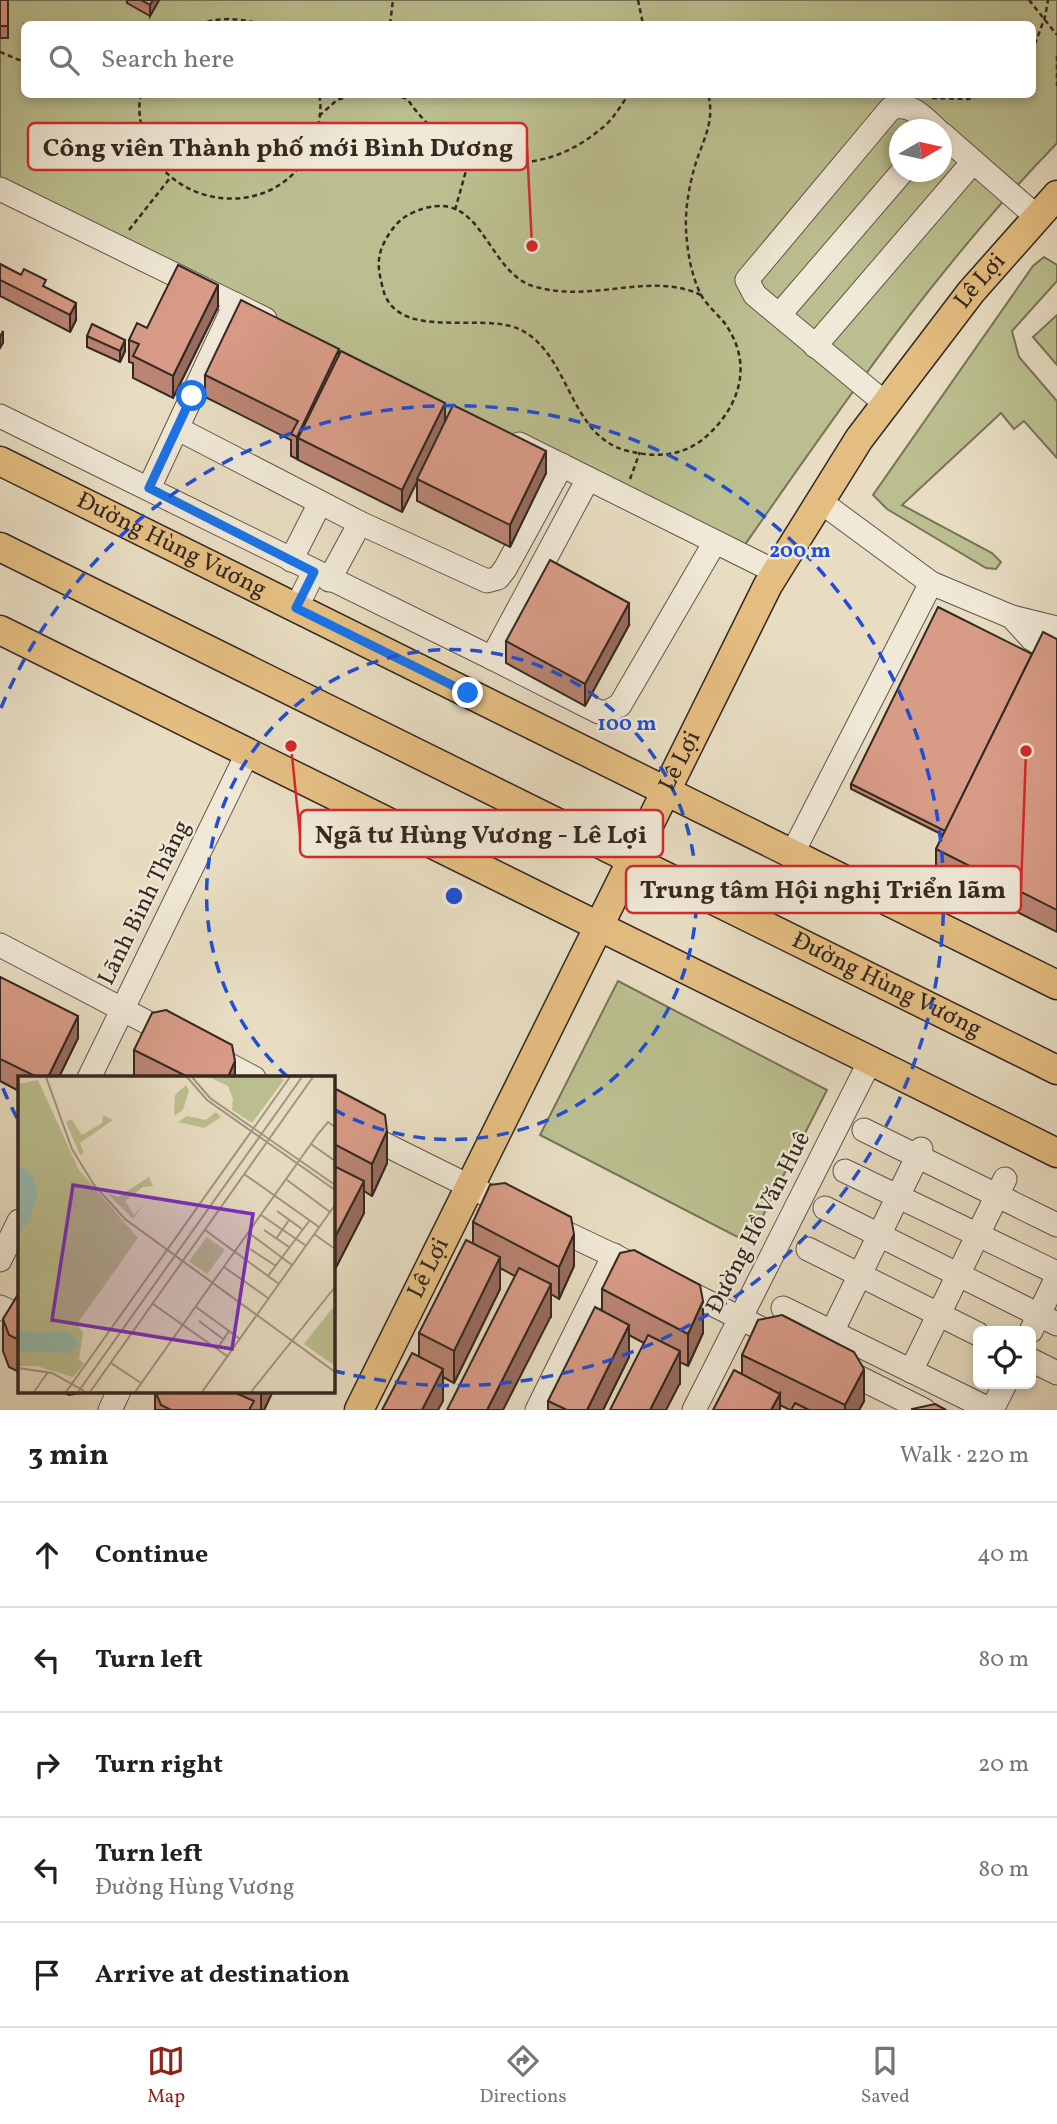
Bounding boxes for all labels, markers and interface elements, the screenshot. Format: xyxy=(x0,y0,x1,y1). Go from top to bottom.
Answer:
search box xyxy=(21,21,1036,98)
icon: search xyxy=(45,41,83,79)
text: Search here xyxy=(101,42,234,78)
north arrow xyxy=(889,119,952,182)
callout: Công viên Thành phố mới Bình Dương xyxy=(28,123,527,170)
text: Công viên Thành phố mới Bình Dương xyxy=(43,131,513,167)
street label: Lê Lợi xyxy=(947,246,1014,316)
route start xyxy=(176,380,207,411)
street label: Đường Hùng Vương xyxy=(70,484,272,607)
text: 200 m xyxy=(769,537,831,566)
route end xyxy=(452,677,483,708)
text: 100 m xyxy=(597,710,657,739)
street label: Lê Lợi xyxy=(651,725,710,797)
callout: Ngã tư Hùng Vương - Lê Lợi xyxy=(300,810,663,857)
street label: Lãnh Binh Thăng xyxy=(90,815,200,991)
text: Ngã tư Hùng Vương - Lê Lợi xyxy=(315,818,647,854)
callout: Trung tâm Hội nghị Triển lãm xyxy=(626,866,1021,913)
text: Trung tâm Hội nghị Triển lãm xyxy=(640,873,1006,909)
centre of rings xyxy=(442,884,466,908)
street label: Đường Hùng Vương xyxy=(786,924,987,1047)
inset map xyxy=(18,1076,334,1392)
street label: Đường Hồ Văn Huê xyxy=(698,1126,820,1320)
street label: Lê Lợi xyxy=(400,1232,459,1305)
map controls xyxy=(973,1326,1036,1389)
button: locate xyxy=(973,1326,1036,1389)
text: 3 min xyxy=(28,1435,109,1477)
text: Walk · 220 m xyxy=(900,1440,1029,1472)
icon: ahead xyxy=(28,1536,66,1574)
text: Continue xyxy=(95,1537,208,1573)
text: 40 m xyxy=(977,1539,1029,1571)
icon: left xyxy=(28,1641,66,1679)
text: Turn left xyxy=(95,1642,203,1678)
text: 80 m xyxy=(979,1644,1029,1676)
icon: right xyxy=(28,1746,66,1784)
text: Turn right xyxy=(95,1747,223,1783)
text: 20 m xyxy=(978,1749,1029,1781)
text: Turn left xyxy=(95,1836,203,1872)
icon: left xyxy=(28,1851,66,1889)
text: 80 m xyxy=(979,1854,1029,1886)
text: Đường Hùng Vương xyxy=(95,1872,294,1904)
icon: arrive xyxy=(28,1956,66,1994)
text: Arrive at destination xyxy=(95,1957,350,1993)
tab: Map xyxy=(147,2042,185,2110)
tab: Directions xyxy=(480,2042,567,2110)
tab: Saved xyxy=(861,2042,910,2110)

